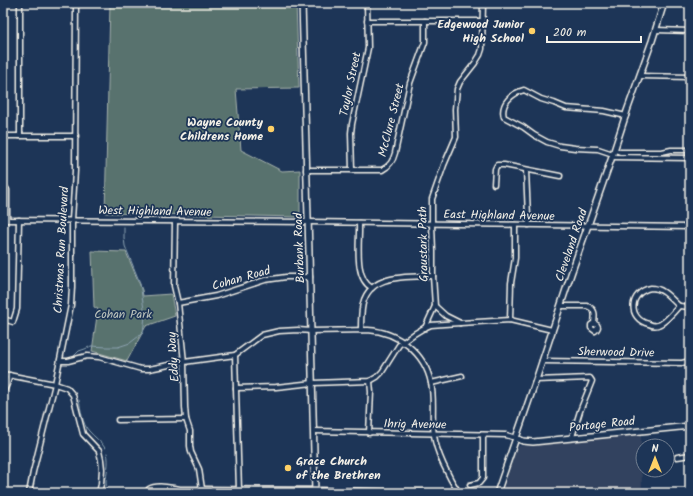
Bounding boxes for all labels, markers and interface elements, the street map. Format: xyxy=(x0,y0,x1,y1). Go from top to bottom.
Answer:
place label: Edgewood Junior High School xyxy=(437,15,525,48)
scale bar xyxy=(547,18,641,44)
text: 200 m xyxy=(553,23,587,42)
marker: Edgewood Junior High School xyxy=(527,26,537,36)
street label: Taylor Street xyxy=(334,50,367,118)
street label: McClure Street xyxy=(373,81,410,159)
place label: Wayne County Childrens Home xyxy=(180,113,264,146)
marker: Wayne County Childrens Home xyxy=(266,124,276,134)
street label: Christmas Run Boulevard xyxy=(49,185,74,314)
street label: West Highland Avenue xyxy=(98,201,212,222)
street label: East Highland Avenue xyxy=(443,205,555,226)
street label: Cleveland Road xyxy=(550,205,593,284)
street label: Graustark Path xyxy=(413,206,434,282)
street label: Burbank Road xyxy=(289,212,310,283)
street label: Cohan Road xyxy=(210,261,274,296)
park label: Cohan Park xyxy=(94,305,152,324)
street label: Eddy Way xyxy=(162,331,185,383)
street label: Sherwood Drive xyxy=(577,342,655,363)
street label: Portage Road xyxy=(568,411,637,437)
street label: Ihrig Avenue xyxy=(383,414,447,435)
north arrow xyxy=(635,438,675,478)
text: N xyxy=(652,440,659,458)
place label: Grace Church of the Brethren xyxy=(296,452,381,485)
marker: Grace Church of the Brethren xyxy=(283,463,293,473)

